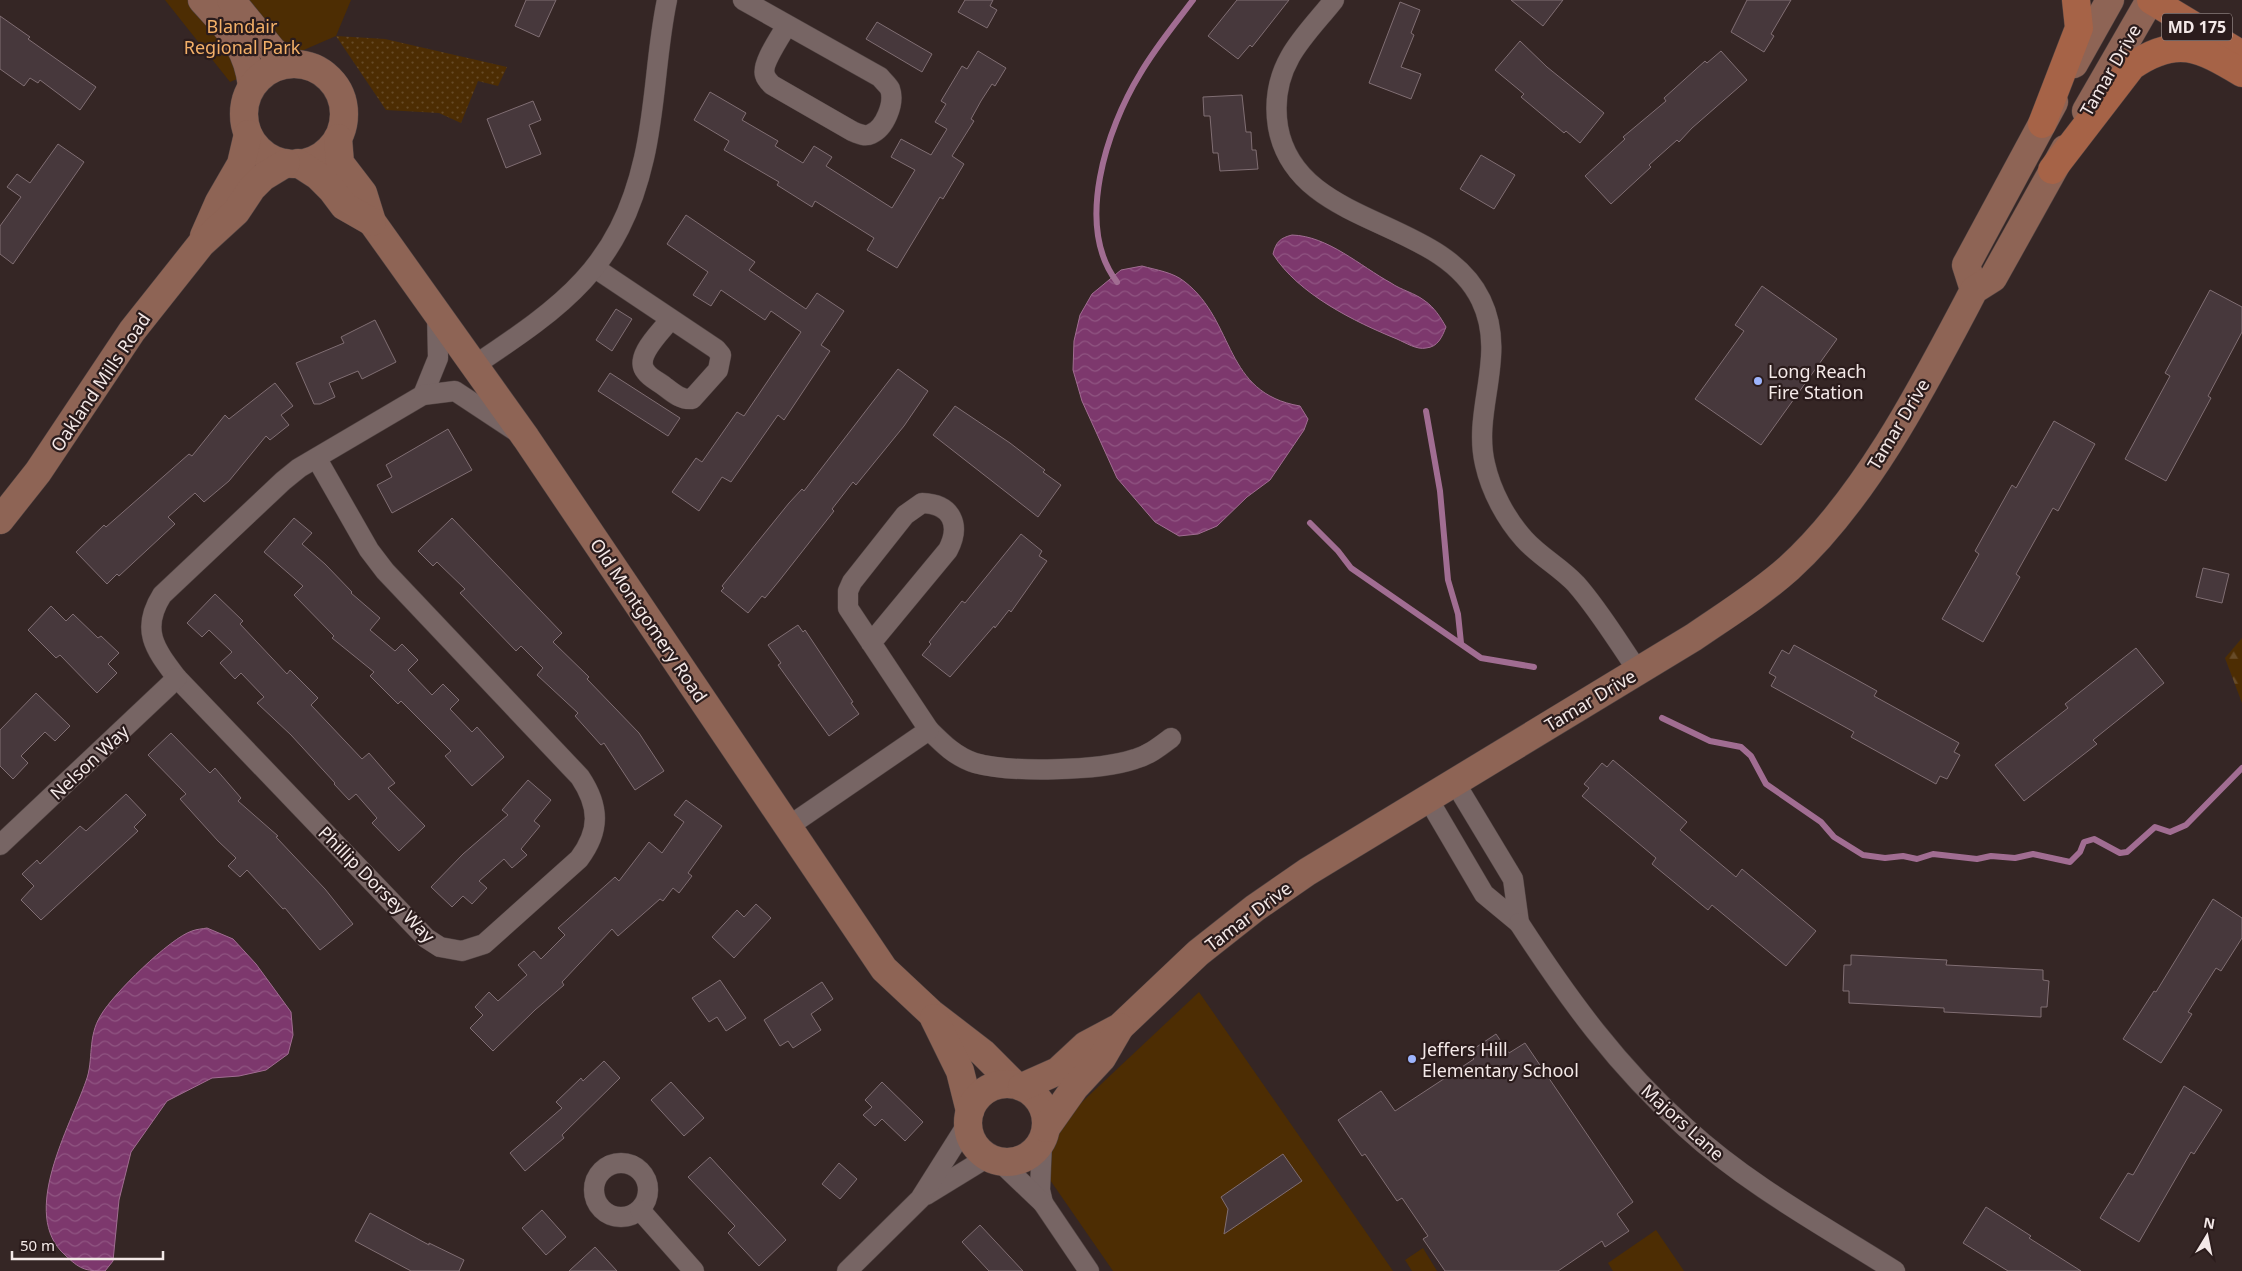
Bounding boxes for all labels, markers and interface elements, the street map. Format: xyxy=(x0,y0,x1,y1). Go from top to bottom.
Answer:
park label: Blandair Regional Park xyxy=(184,14,301,59)
road number: MD 175 xyxy=(2162,14,2232,41)
street label: Tamar Drive xyxy=(2074,20,2146,120)
street label: Oakland Mills Road xyxy=(45,308,155,456)
place label: Long Reach Fire Station xyxy=(1768,359,1866,404)
street label: Tamar Drive xyxy=(1861,374,1935,474)
marker: Long Reach Fire Station xyxy=(1752,375,1764,387)
street label: Old Montgomery Road xyxy=(585,533,713,707)
street label: Tamar Drive xyxy=(1540,663,1640,737)
street label: Nelson Way xyxy=(44,719,134,805)
street label: Phillip Dorsey Way xyxy=(313,820,441,948)
street label: Tamar Drive xyxy=(1200,876,1296,956)
place label: Jeffers Hill Elementary School xyxy=(1420,1037,1579,1082)
marker: Jeffers Hill Elementary School xyxy=(1406,1053,1418,1065)
street label: Majors Lane xyxy=(1637,1078,1729,1166)
north arrow xyxy=(2182,1211,2232,1261)
text: N xyxy=(2202,1212,2217,1233)
scale bar xyxy=(12,1228,164,1260)
text: 50 m xyxy=(20,1235,55,1255)

